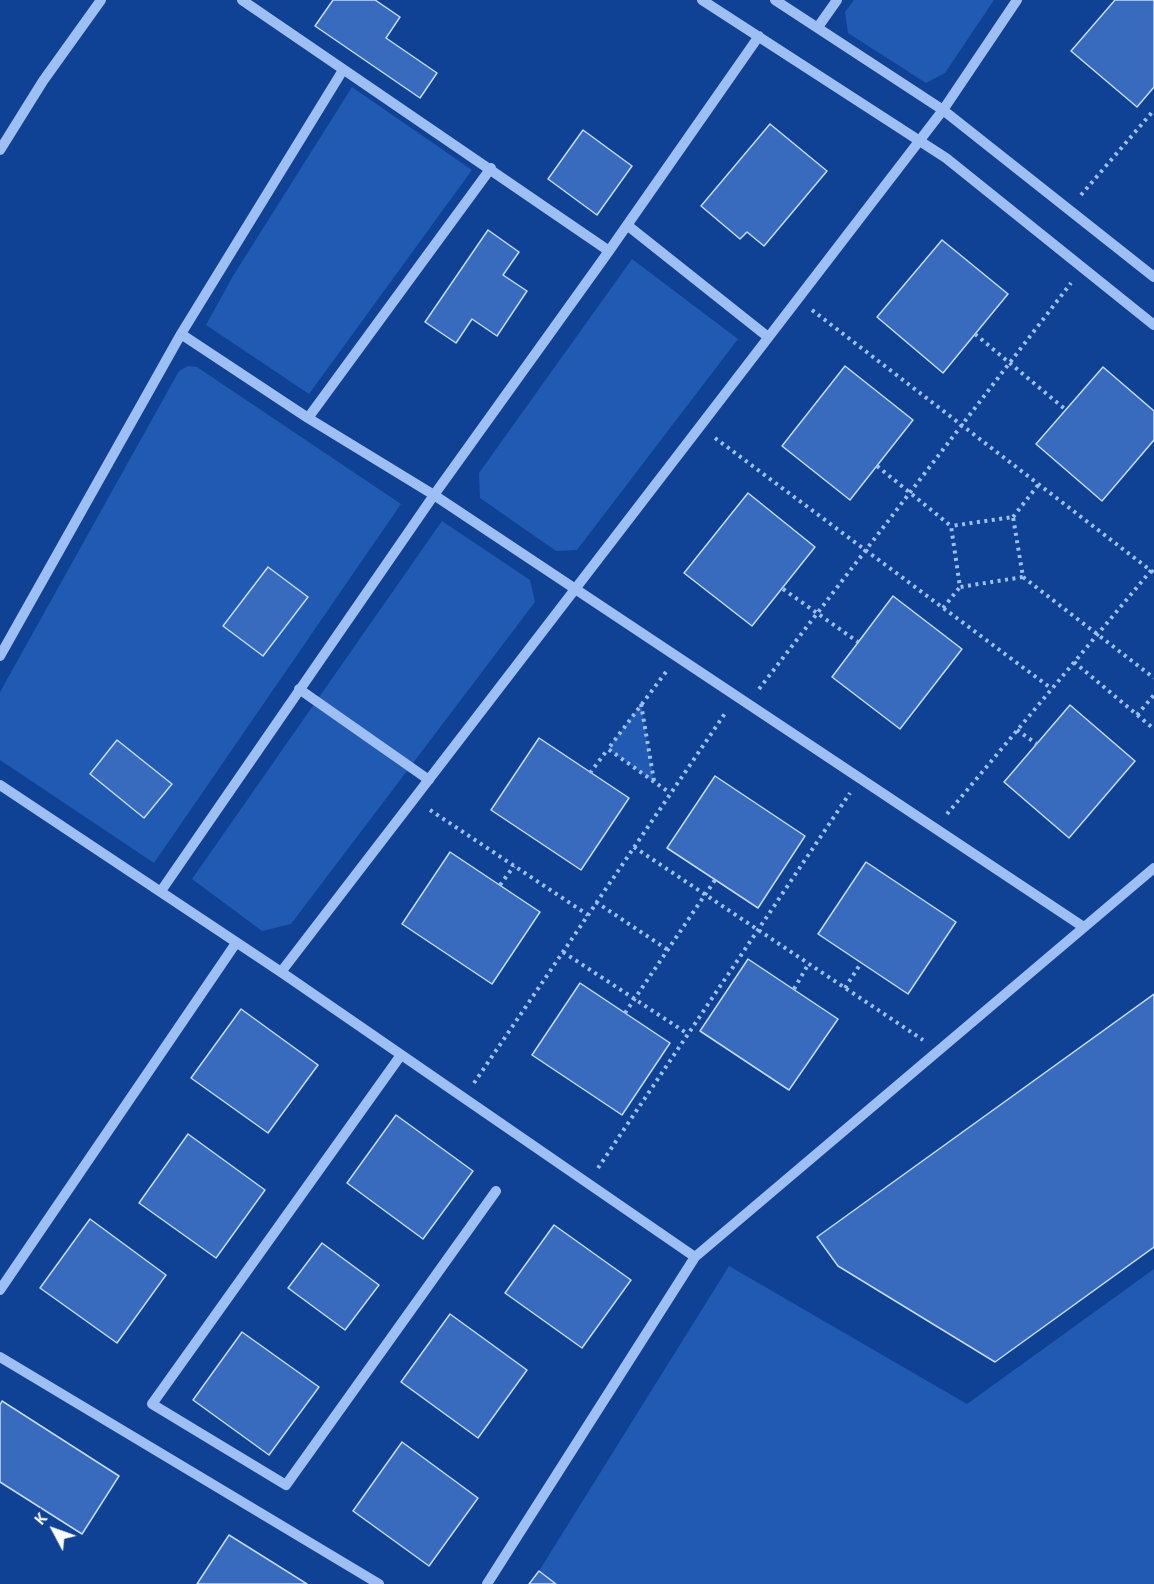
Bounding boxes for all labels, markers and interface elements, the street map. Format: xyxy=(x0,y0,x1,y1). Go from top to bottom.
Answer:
north arrow xyxy=(24,1500,84,1560)
text: K xyxy=(30,1508,51,1529)

